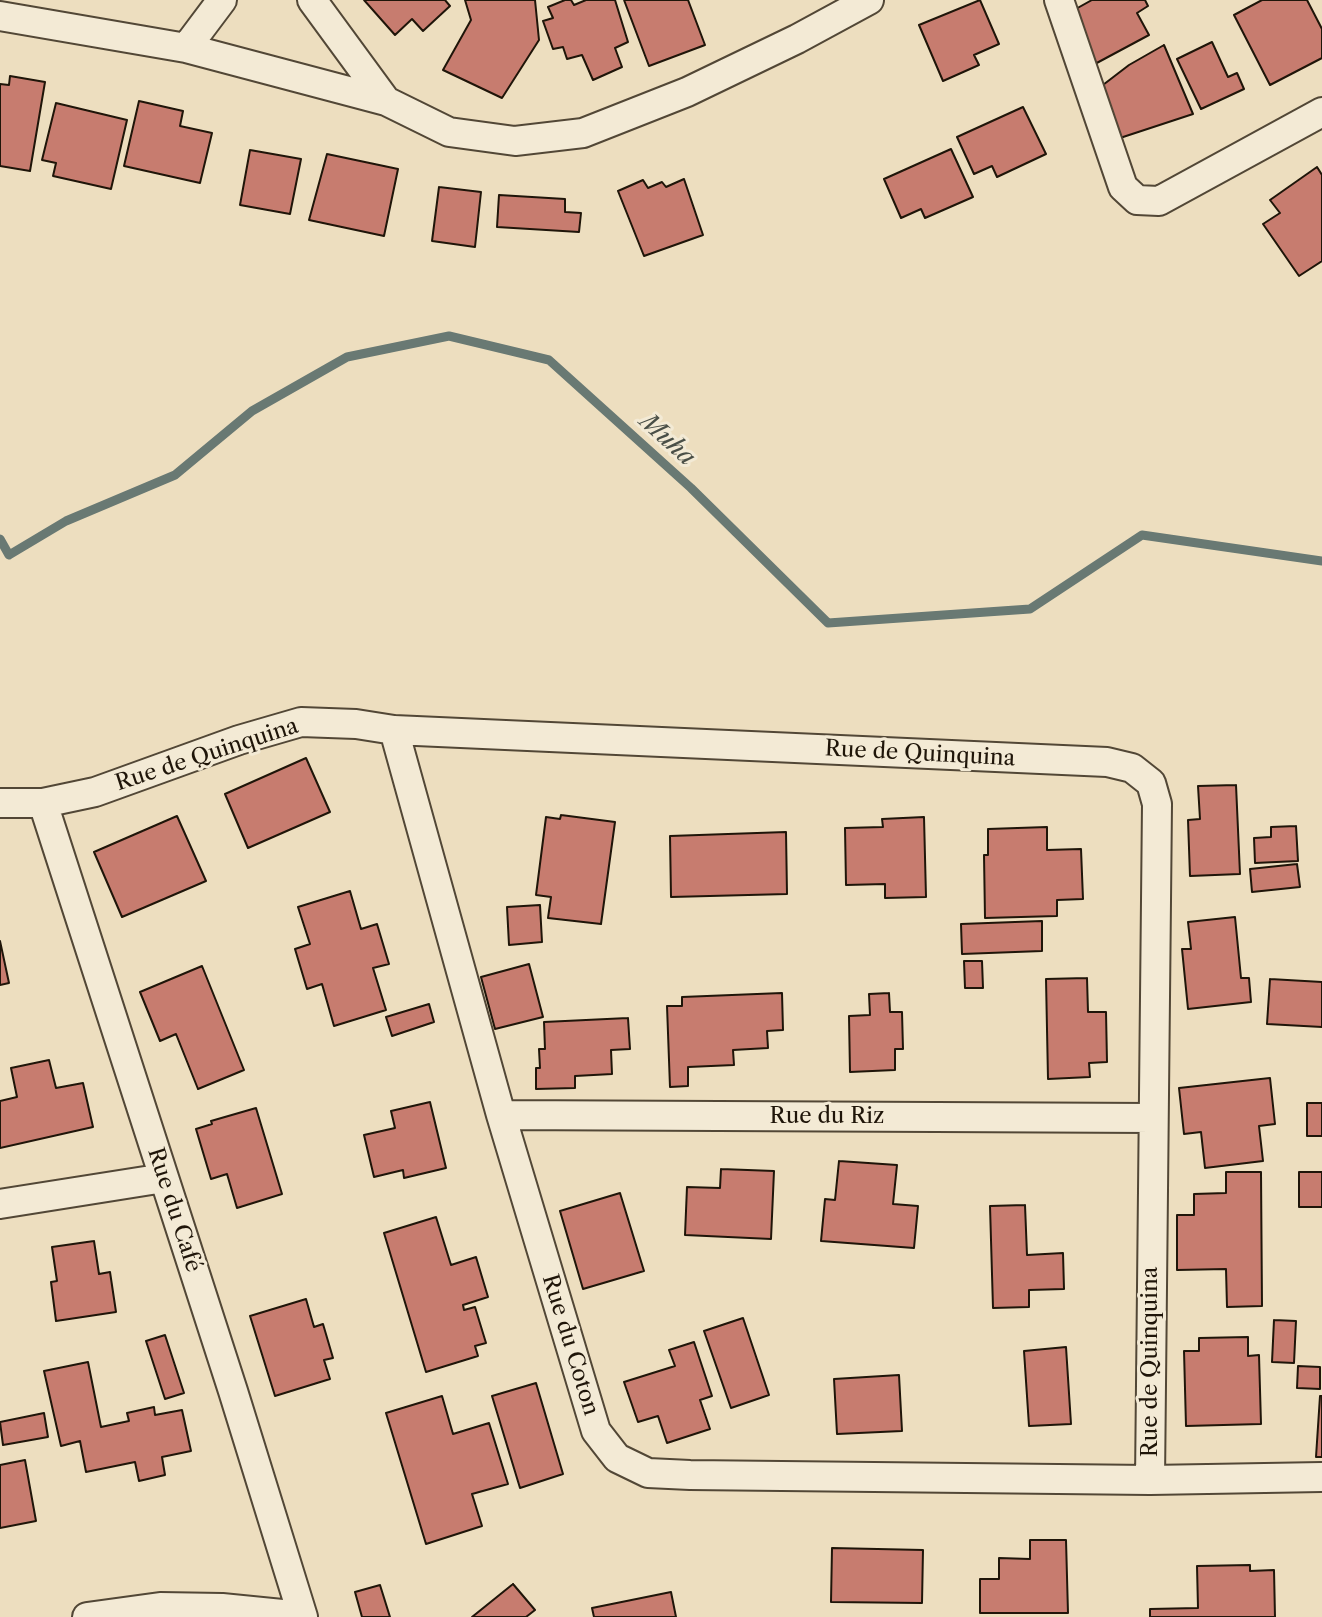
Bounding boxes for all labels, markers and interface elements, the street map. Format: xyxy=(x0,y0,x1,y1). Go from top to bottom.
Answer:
water label: Muha xyxy=(633,408,701,472)
street label: Rue de Quinquina xyxy=(112,713,302,797)
street label: Rue de Quinquina xyxy=(824,736,1016,772)
street label: Rue du Riz xyxy=(770,1104,884,1130)
street label: Rue du Café xyxy=(141,1145,207,1275)
street label: Rue de Quinquina xyxy=(1138,1267,1164,1457)
street label: Rue du Coton xyxy=(536,1271,604,1419)

